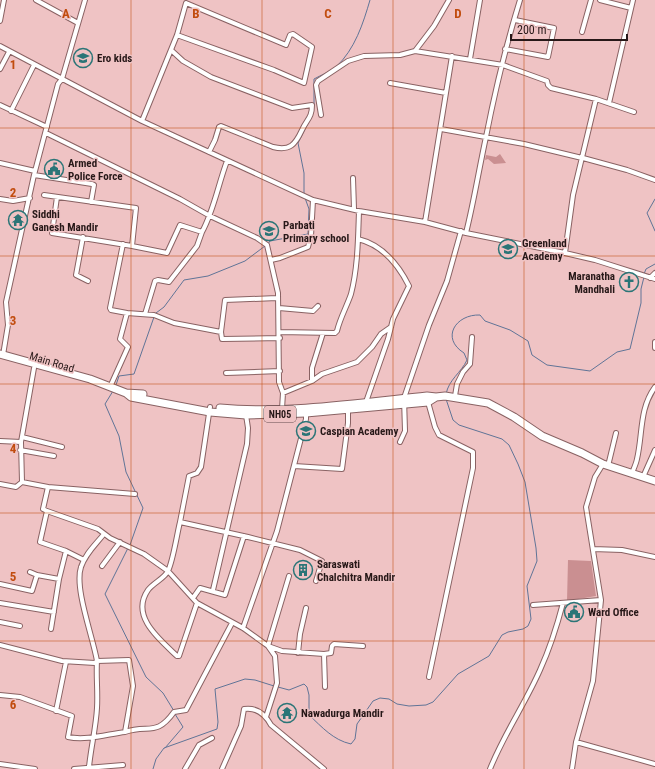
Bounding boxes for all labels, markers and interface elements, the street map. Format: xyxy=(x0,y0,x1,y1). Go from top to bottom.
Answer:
text: A xyxy=(62,6,70,21)
text: B xyxy=(192,6,200,21)
text: C xyxy=(324,6,332,21)
text: D xyxy=(454,6,462,21)
scale bar xyxy=(511,16,627,42)
text: 200 m xyxy=(517,23,547,37)
school or university icon: Ero kids xyxy=(72,47,94,69)
place label: Ero kids xyxy=(97,52,132,65)
text: 1 xyxy=(10,57,16,72)
place label: Armed Police Force xyxy=(68,157,123,183)
public building icon: Armed Police Force xyxy=(43,158,65,180)
text: 2 xyxy=(10,185,17,200)
place label: Siddhi Ganesh Mandir xyxy=(32,208,98,234)
temple icon: Siddhi Ganesh Mandir xyxy=(7,209,29,231)
place label: Parbati Primary school xyxy=(283,219,350,245)
school or university icon: Parbati Primary school xyxy=(258,220,280,242)
place label: Greenland Academy xyxy=(522,237,567,263)
school or university icon: Greenland Academy xyxy=(497,238,519,260)
place label: Maranatha Mandhali xyxy=(568,270,615,296)
church icon: Maranatha Mandhali xyxy=(618,271,640,293)
text: 3 xyxy=(10,313,16,328)
street label: Main Road xyxy=(28,350,76,375)
road number: NH05 xyxy=(264,406,296,422)
school or university icon: Caspian Academy xyxy=(295,420,317,442)
place label: Caspian Academy xyxy=(320,425,398,438)
text: 4 xyxy=(10,441,17,456)
place label: Saraswati Chalchitra Mandir xyxy=(317,558,396,584)
building icon: Saraswati Chalchitra Mandir xyxy=(292,559,314,581)
text: 5 xyxy=(10,569,17,584)
public building icon: Ward Office xyxy=(563,601,585,623)
place label: Ward Office xyxy=(588,606,639,619)
text: 6 xyxy=(10,697,17,712)
temple icon: Nawadurga Mandir xyxy=(276,702,298,724)
place label: Nawadurga Mandir xyxy=(301,707,384,720)

